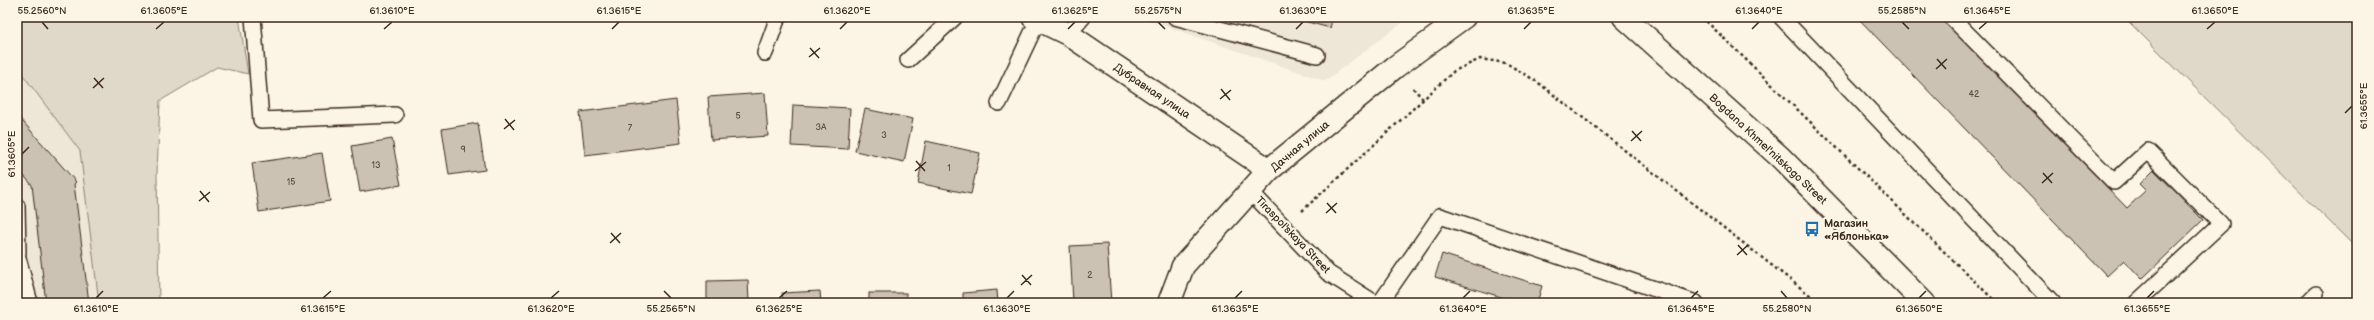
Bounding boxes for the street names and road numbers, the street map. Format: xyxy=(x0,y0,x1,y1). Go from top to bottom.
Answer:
street label: Дубравная улица xyxy=(1111,61,1193,122)
street label: Bogdana Khmel'nitskogo Street xyxy=(1706,91,1830,207)
street label: Дачная улица xyxy=(1268,117,1332,174)
street label: Tiraspol'skaya Street xyxy=(1253,194,1333,277)

